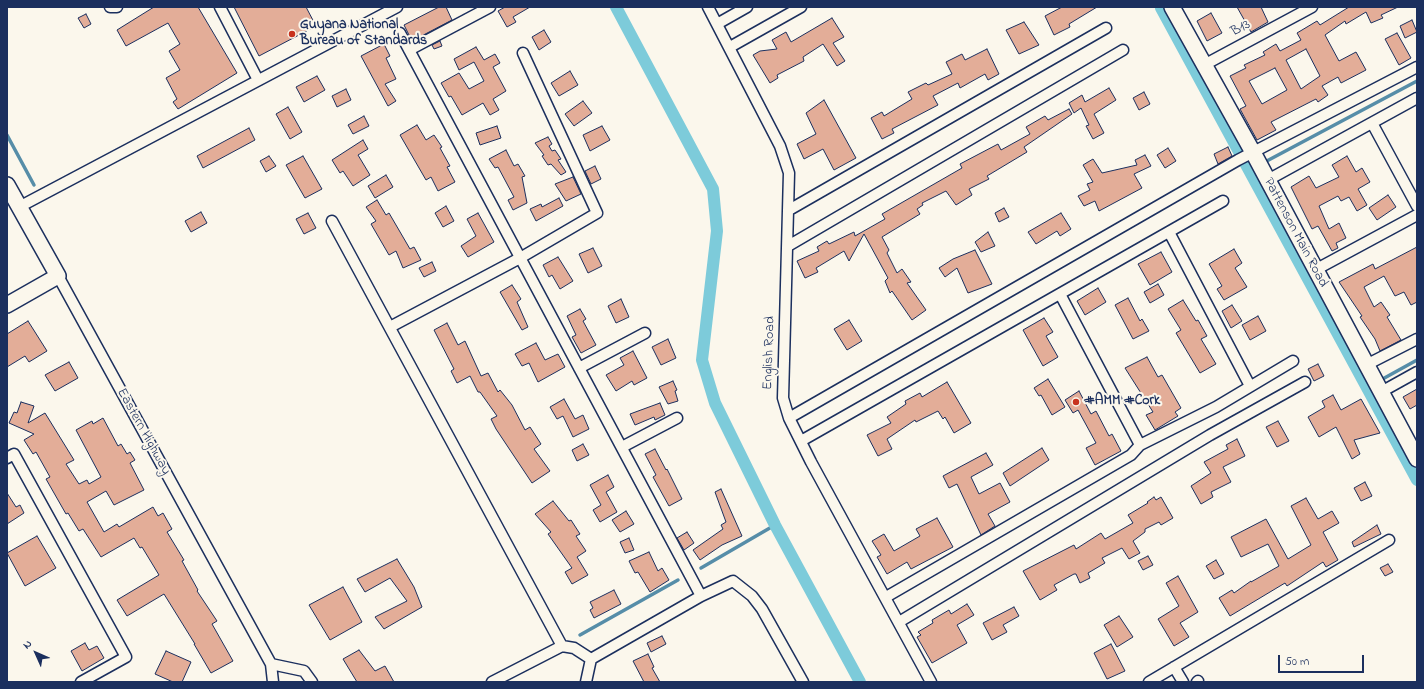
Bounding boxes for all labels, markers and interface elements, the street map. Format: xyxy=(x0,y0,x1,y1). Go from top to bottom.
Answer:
street label: B13 xyxy=(1228,17,1254,41)
place label: Guyana National Bureau of Standards xyxy=(300,18,427,50)
marker: Guyana National Bureau of Standards xyxy=(287,29,297,39)
street label: Pattenson Main Road xyxy=(1259,175,1331,291)
street label: English Road xyxy=(760,316,780,390)
street label: Eastern Highway xyxy=(112,386,174,478)
place label: #AMM #Cork xyxy=(1084,394,1160,410)
marker: #AMM #Cork xyxy=(1071,397,1081,407)
north arrow xyxy=(16,633,56,673)
text: N xyxy=(19,636,36,653)
scale bar xyxy=(1280,647,1366,673)
text: 50 m xyxy=(1285,653,1309,671)

